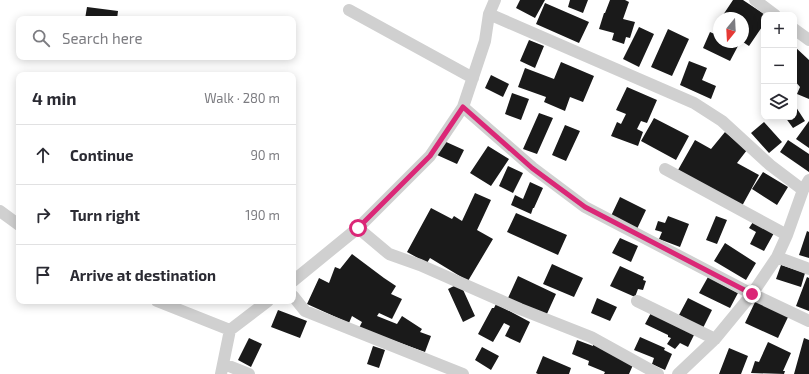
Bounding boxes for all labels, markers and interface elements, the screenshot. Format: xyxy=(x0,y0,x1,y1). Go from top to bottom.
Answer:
north arrow xyxy=(713,12,749,48)
map controls xyxy=(761,12,797,120)
button: + xyxy=(761,12,797,48)
search box xyxy=(16,16,296,60)
icon: search xyxy=(30,27,52,49)
text: Search here xyxy=(62,29,143,47)
button: − xyxy=(761,48,797,84)
button: layers xyxy=(761,84,797,120)
text: 4 min xyxy=(32,88,76,108)
text: Walk · 280 m xyxy=(204,90,280,106)
icon: ahead xyxy=(32,144,54,166)
text: Continue xyxy=(70,146,133,164)
text: 90 m xyxy=(250,147,280,163)
icon: right xyxy=(32,204,54,226)
text: Turn right xyxy=(70,206,140,224)
text: 190 m xyxy=(245,207,280,223)
route start xyxy=(349,219,367,237)
icon: arrive xyxy=(32,264,54,286)
text: Arrive at destination xyxy=(70,266,216,284)
route end xyxy=(743,285,761,303)

